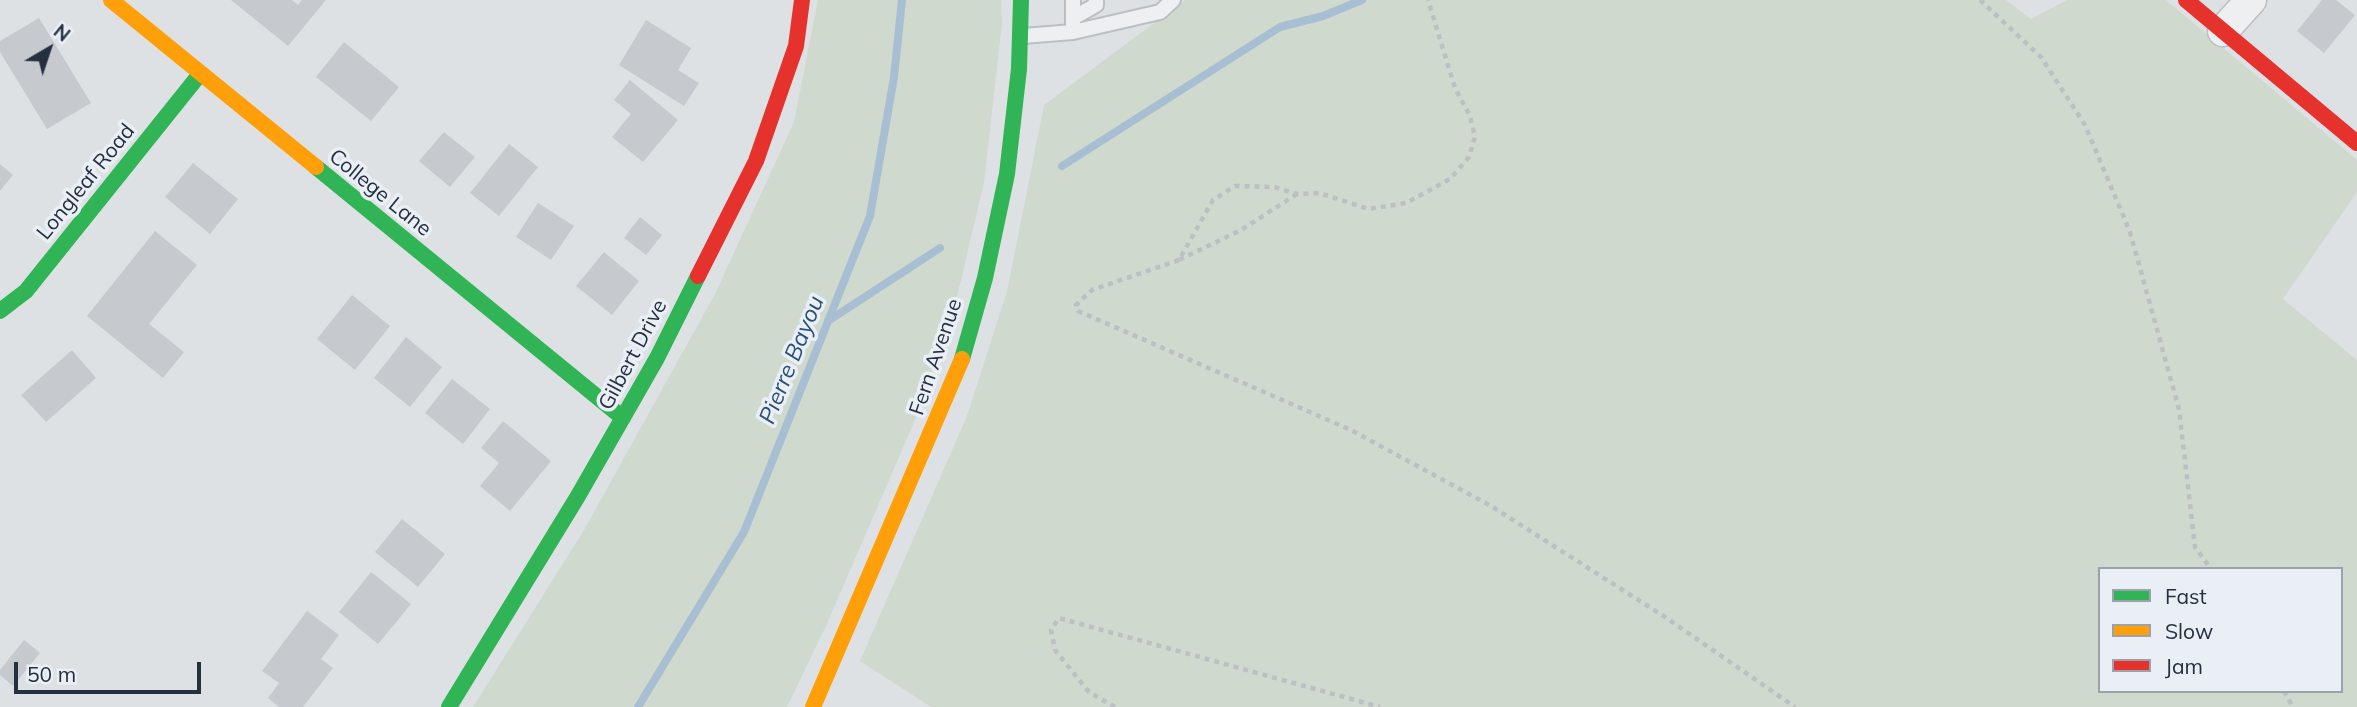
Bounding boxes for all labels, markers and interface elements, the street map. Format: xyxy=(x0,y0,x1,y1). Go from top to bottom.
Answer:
north arrow xyxy=(14,14,84,84)
text: N xyxy=(49,19,75,47)
street label: Longleaf Road xyxy=(32,119,140,245)
street label: College Lane xyxy=(324,144,436,242)
water label: Pierre Bayou xyxy=(754,292,830,428)
street label: Gilbert Drive xyxy=(593,296,673,414)
street label: Fern Avenue xyxy=(904,296,968,418)
legend xyxy=(2098,567,2343,693)
text: Fast xyxy=(2165,583,2207,609)
text: Slow xyxy=(2165,618,2213,644)
scale bar xyxy=(18,648,205,692)
text: Jam xyxy=(2165,653,2203,679)
text: 50 m xyxy=(27,661,76,687)

